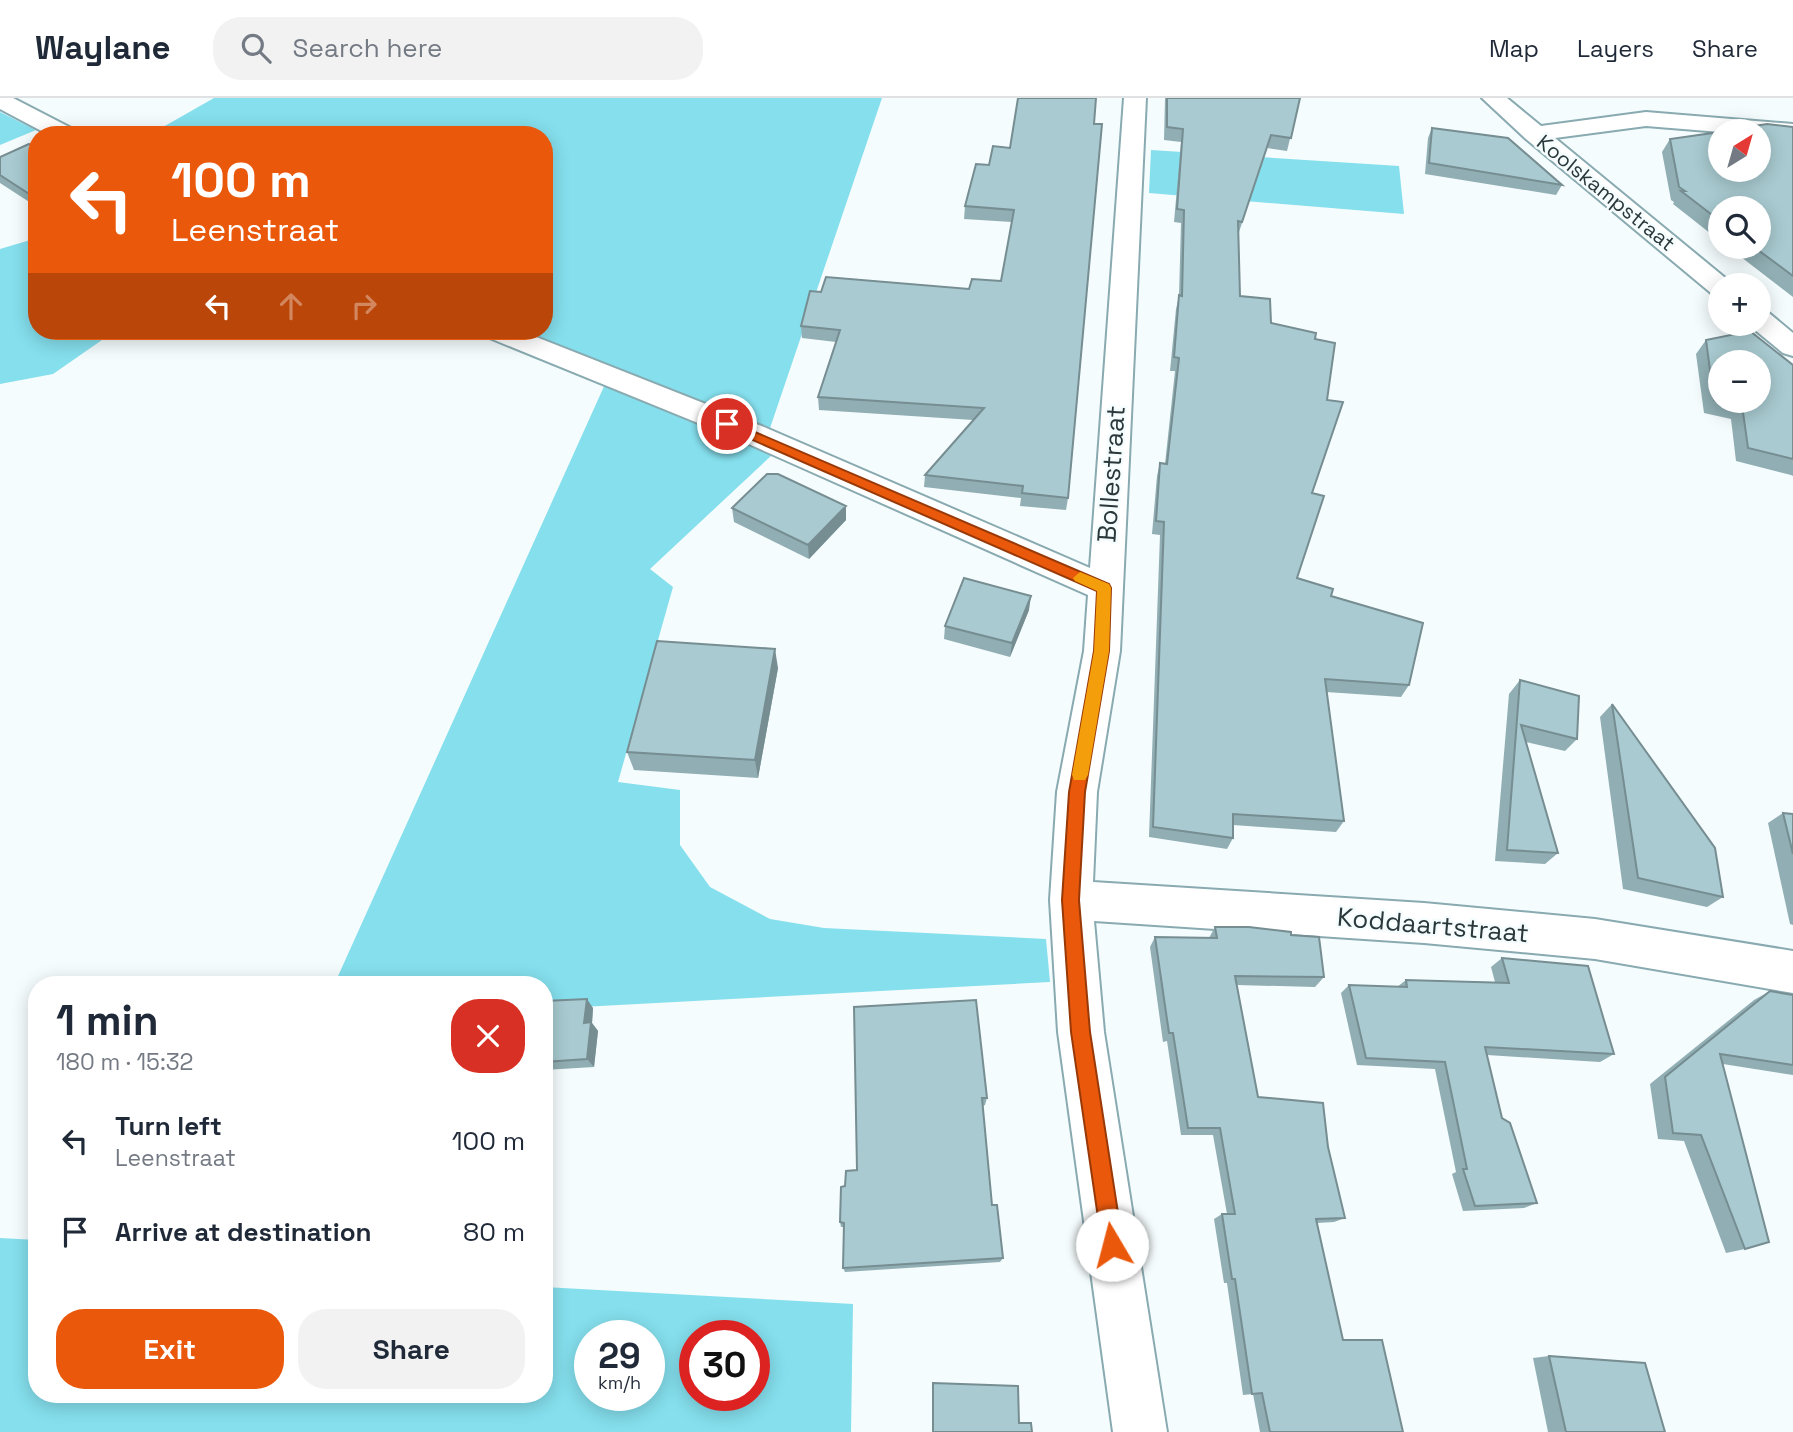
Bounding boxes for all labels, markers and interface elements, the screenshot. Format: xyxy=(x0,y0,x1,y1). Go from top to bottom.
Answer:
search box xyxy=(213,17,703,80)
text: Waylane xyxy=(35,27,171,69)
icon: search xyxy=(237,29,275,67)
text: Search here xyxy=(293,31,442,65)
text: Map xyxy=(1489,33,1539,64)
text: Layers xyxy=(1577,33,1654,64)
text: Share xyxy=(1692,33,1758,64)
north arrow xyxy=(1708,119,1771,182)
map controls xyxy=(1708,119,1771,413)
street label: Koolskampstraat xyxy=(1532,128,1681,257)
text: 100 m xyxy=(171,149,311,211)
icon: left xyxy=(56,154,147,245)
button: search xyxy=(1708,196,1771,259)
text: Leenstraat xyxy=(171,210,339,250)
button: + xyxy=(1708,273,1771,336)
icon: left xyxy=(199,287,237,325)
icon: ahead xyxy=(272,287,310,325)
icon: right xyxy=(345,287,383,325)
button: − xyxy=(1708,350,1771,413)
pin xyxy=(697,394,757,454)
street label: Bollestraat xyxy=(1089,404,1133,544)
icon: arrive xyxy=(708,405,746,443)
street label: Koddaartstraat xyxy=(1336,900,1530,950)
text: 1 min xyxy=(56,994,159,1047)
button: close xyxy=(451,999,525,1073)
text: 180 m · 15:32 xyxy=(56,1047,193,1077)
text: Turn left xyxy=(115,1109,222,1143)
icon: left xyxy=(56,1122,94,1160)
text: 100 m xyxy=(452,1124,525,1158)
text: Leenstraat xyxy=(115,1143,236,1173)
position arrow xyxy=(1075,1208,1149,1282)
icon: arrive xyxy=(56,1213,94,1251)
text: Arrive at destination xyxy=(115,1215,372,1249)
text: 80 m xyxy=(463,1215,525,1249)
button: Exit xyxy=(56,1309,284,1389)
button: Share xyxy=(298,1309,525,1389)
speed limit sign: 30 xyxy=(679,1320,770,1411)
text: 29 xyxy=(598,1334,641,1378)
text: km/h xyxy=(598,1371,641,1394)

